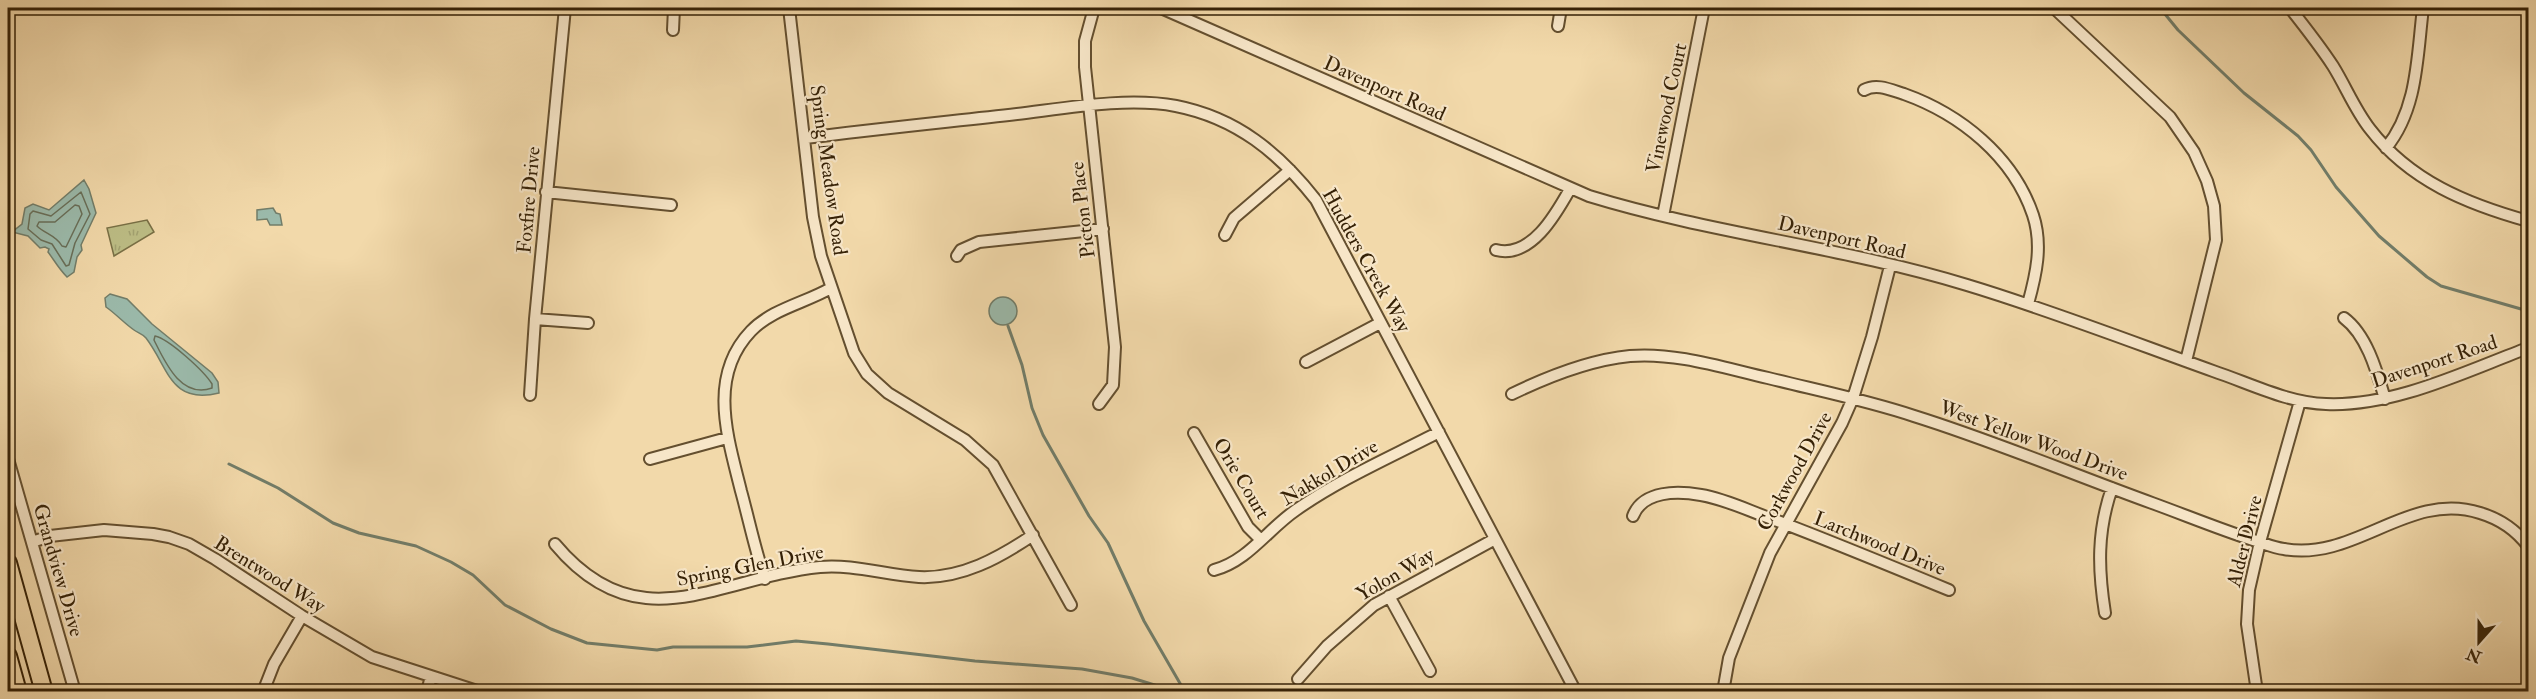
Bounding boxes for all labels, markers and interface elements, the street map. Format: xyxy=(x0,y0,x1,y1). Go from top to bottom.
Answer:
street label: Vinewood Court xyxy=(1641,40,1693,175)
street label: Davenport Road xyxy=(1319,50,1450,127)
street label: Spring Meadow Road xyxy=(803,83,853,257)
street label: Foxfire Drive xyxy=(511,146,546,255)
street label: Picton Place xyxy=(1064,160,1101,260)
street label: Hudders Creek Way xyxy=(1317,184,1417,338)
street label: Davenport Road xyxy=(1775,211,1909,265)
street label: Davenport Road xyxy=(2368,329,2501,395)
street label: West Yellow Wood Drive xyxy=(1935,394,2131,486)
street label: Corkwood Drive xyxy=(1751,407,1837,535)
street label: Orie Court xyxy=(1208,433,1276,524)
street label: Nakkol Drive xyxy=(1276,434,1382,511)
street label: Alder Drive xyxy=(2221,493,2268,590)
street label: Grandview Drive xyxy=(28,501,89,639)
street label: Larchwood Drive xyxy=(1810,506,1949,581)
street label: Brentwood Way xyxy=(210,530,331,619)
street label: Spring Glen Drive xyxy=(675,539,826,593)
street label: Yolon Way xyxy=(1352,542,1440,607)
north arrow xyxy=(2449,612,2509,672)
text: N xyxy=(2463,643,2485,667)

